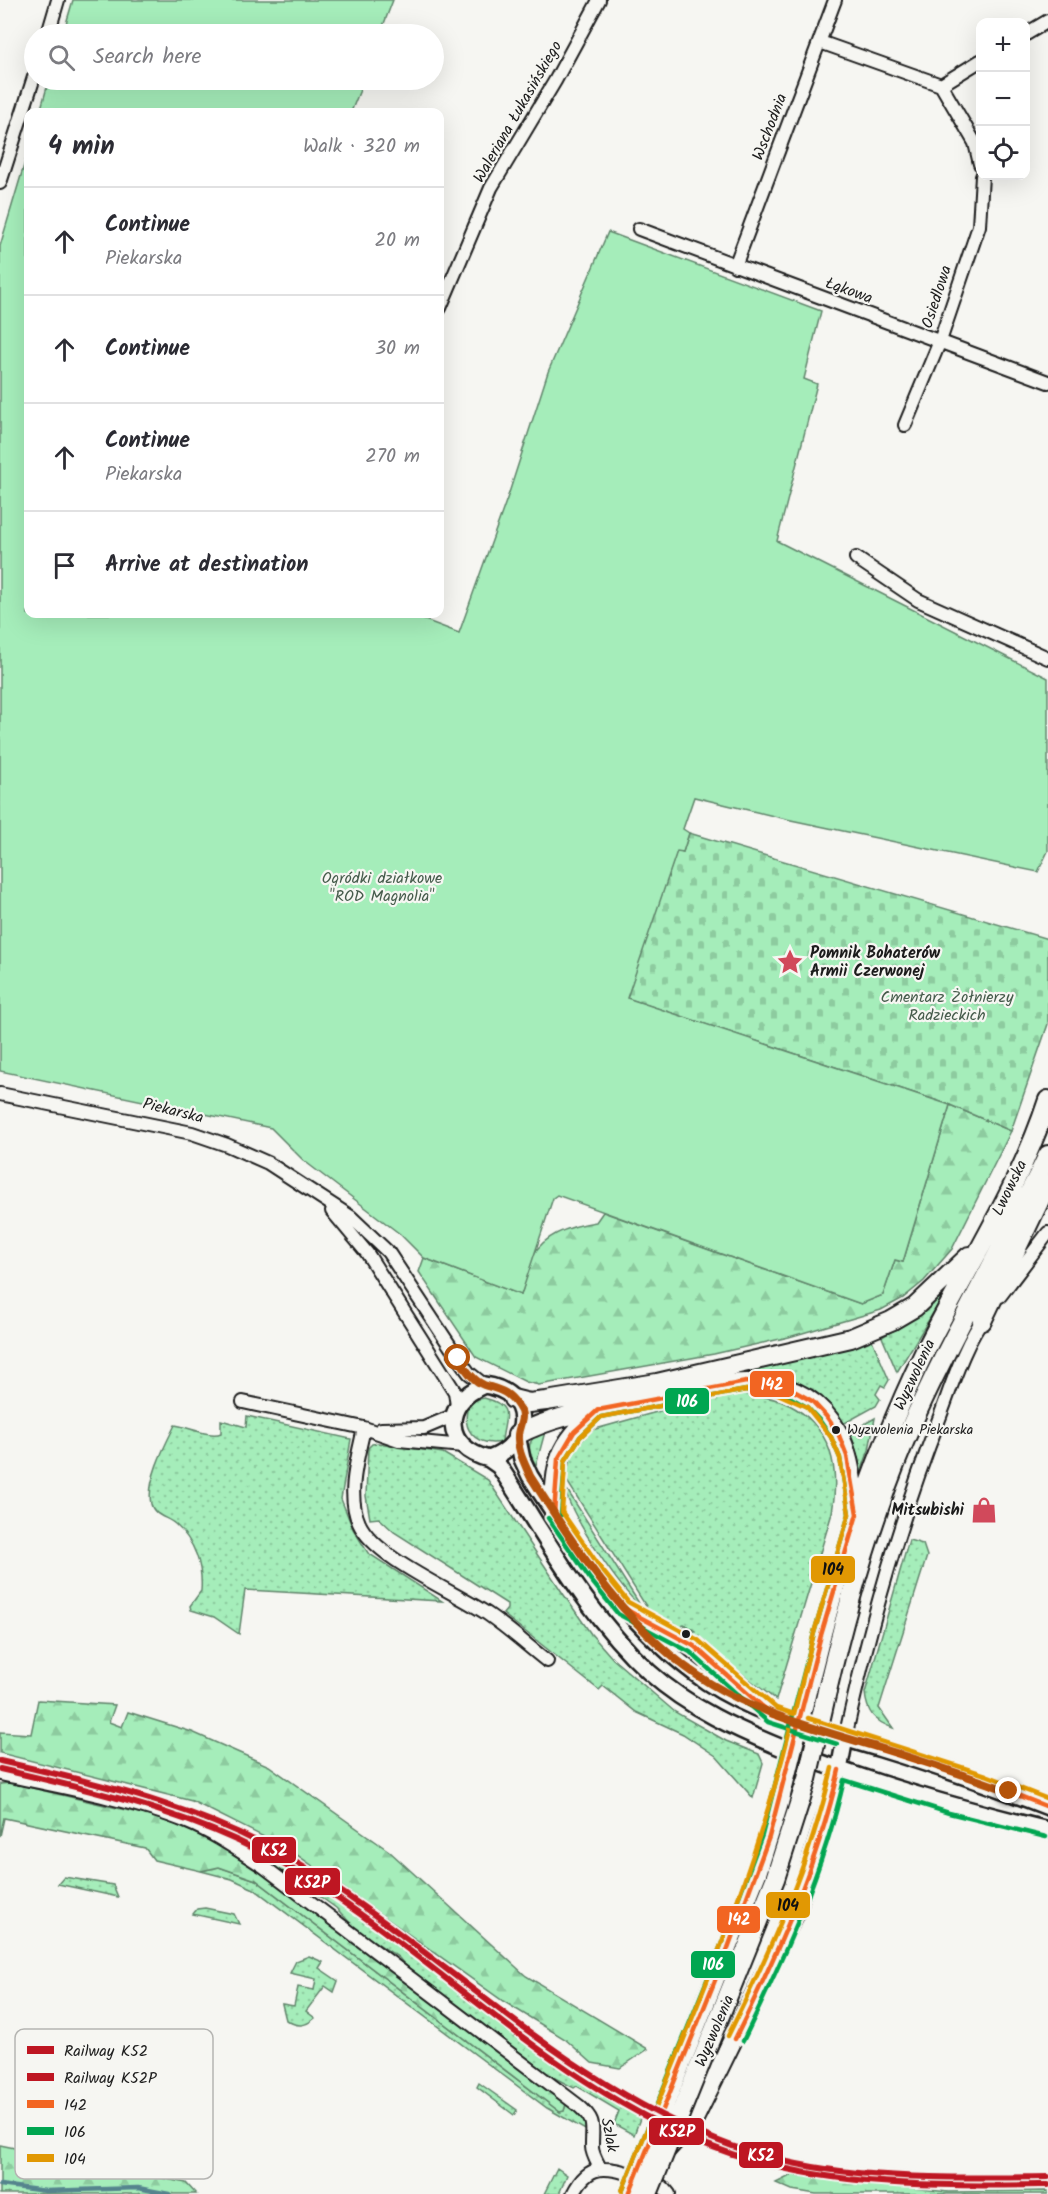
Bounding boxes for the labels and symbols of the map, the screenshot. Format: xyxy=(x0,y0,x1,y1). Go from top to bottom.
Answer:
street label: Waleriana Łukasińskiego xyxy=(467,36,569,188)
street label: Wschodnia xyxy=(746,90,794,164)
street label: Osiedlowa xyxy=(915,262,959,332)
street label: Łąkowa xyxy=(822,271,876,311)
park label: Ogródki działkowe "ROD Magnolia" xyxy=(322,866,442,909)
place label: Pomnik Bohaterów Armii Czerwonej xyxy=(810,941,941,984)
place icon: Pomnik Bohaterów Armii Czerwonej xyxy=(775,947,805,977)
park label: Cmentarz Żołnierzy Radzieckich xyxy=(881,985,1014,1028)
street label: Piekarska xyxy=(140,1091,206,1131)
street label: Lwowska xyxy=(986,1156,1034,1220)
street label: Wyzwolenia xyxy=(888,1335,942,1415)
route start xyxy=(444,1344,470,1370)
line badge: 142 xyxy=(749,1370,795,1398)
text: 142 xyxy=(761,1373,783,1398)
line badge: 106 xyxy=(664,1387,710,1415)
text: 106 xyxy=(676,1390,698,1415)
place label: Wyzwolenia Piekarska xyxy=(847,1419,973,1441)
marker: Wyzwolenia Piekarska xyxy=(830,1424,842,1436)
shop icon: Mitsubishi xyxy=(969,1495,999,1525)
place label: Mitsubishi xyxy=(891,1498,965,1523)
line badge: 104 xyxy=(810,1555,856,1584)
text: 104 xyxy=(822,1558,844,1583)
unlabelled marker xyxy=(680,1628,692,1640)
route end xyxy=(995,1777,1021,1803)
line badge: K52 xyxy=(251,1836,297,1864)
text: K52 xyxy=(260,1839,288,1864)
line badge: K52P xyxy=(284,1867,341,1896)
text: K52P xyxy=(294,1871,331,1896)
line badge: 104 xyxy=(765,1891,811,1919)
text: 104 xyxy=(777,1894,799,1919)
line badge: 142 xyxy=(716,1905,761,1934)
text: 142 xyxy=(728,1908,750,1933)
line badge: 106 xyxy=(690,1950,736,1979)
text: 106 xyxy=(702,1953,724,1978)
street label: Wyzwolenia xyxy=(689,1991,741,2071)
legend xyxy=(15,2029,213,2179)
text: Railway K52 xyxy=(64,2039,148,2064)
text: Railway K52P xyxy=(64,2066,157,2091)
text: 142 xyxy=(64,2093,87,2118)
street label: Szlak xyxy=(593,2116,625,2155)
line badge: K52P xyxy=(648,2117,705,2146)
text: 106 xyxy=(64,2120,86,2145)
text: K52P xyxy=(659,2120,696,2145)
line badge: K52 xyxy=(738,2141,784,2169)
text: K52 xyxy=(747,2144,775,2169)
text: 104 xyxy=(64,2147,86,2172)

